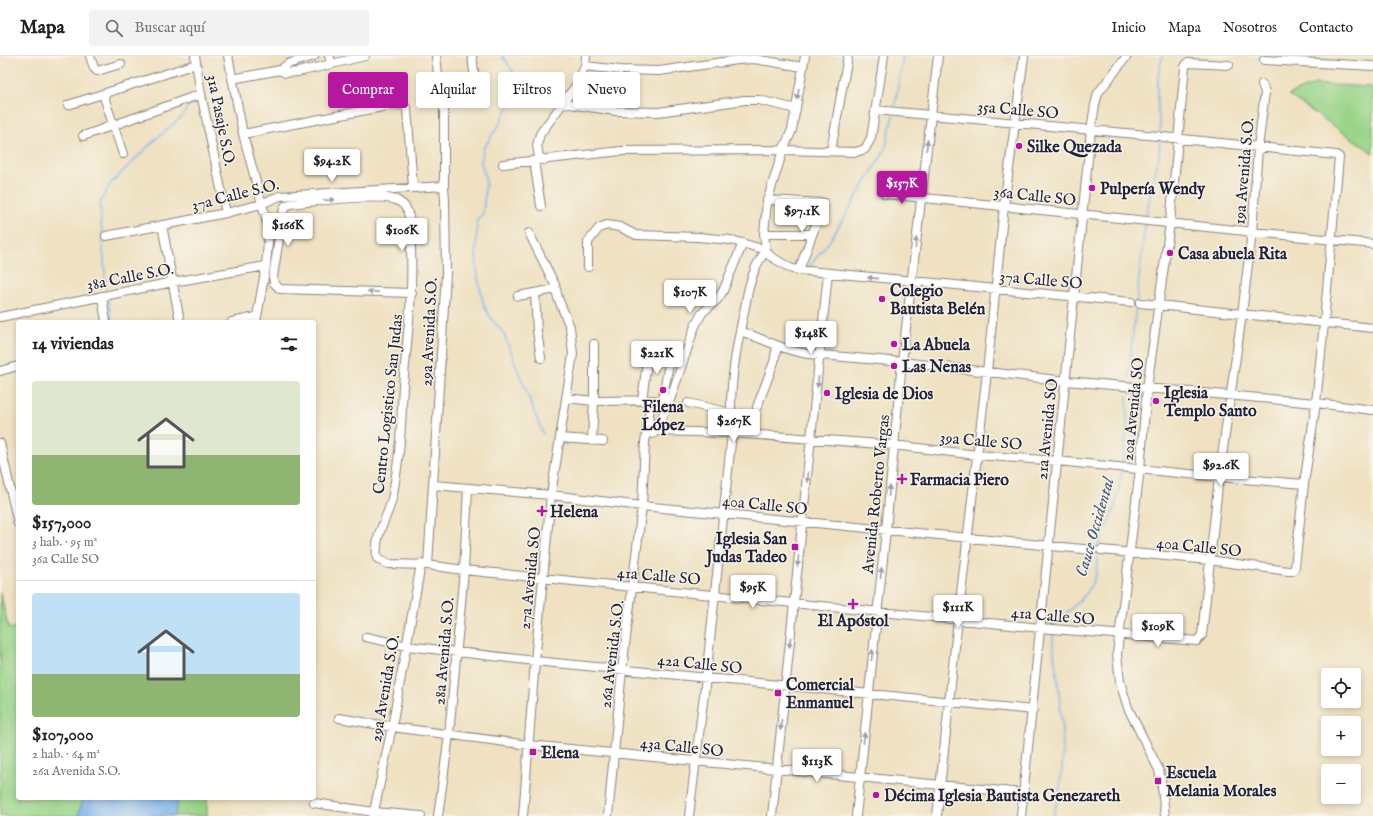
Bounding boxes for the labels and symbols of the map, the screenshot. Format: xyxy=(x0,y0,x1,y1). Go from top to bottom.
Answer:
street label: 31a Pasaje S.O. xyxy=(201,73,239,168)
one-way arrow xyxy=(795,88,801,100)
street label: 35a Calle SO xyxy=(976,97,1059,125)
street label: 19a Avenida S.O. xyxy=(1230,117,1260,226)
place label: Silke Quezada xyxy=(1027,138,1123,158)
one-way arrow xyxy=(924,139,930,151)
marker: Silke Quezada xyxy=(1014,141,1024,151)
pin: $94.2K xyxy=(299,149,365,183)
pin: $157K xyxy=(874,171,930,205)
street label: 37a Calle S.O. xyxy=(190,175,281,216)
place label: Pulpería Wendy xyxy=(1100,180,1206,200)
street label: 36a Calle SO xyxy=(993,183,1077,211)
marker: Pulpería Wendy xyxy=(1087,183,1097,193)
one-way arrow xyxy=(323,197,335,204)
pin: $97.1K xyxy=(769,199,835,233)
pin: $166K xyxy=(260,213,316,247)
pin: $106K xyxy=(374,218,430,252)
one-way arrow xyxy=(913,237,919,249)
place label: Casa abuela Rita xyxy=(1178,245,1288,265)
marker: Casa abuela Rita xyxy=(1165,248,1175,258)
street label: 38a Calle S.O. xyxy=(85,260,176,296)
street label: 37a Calle SO xyxy=(999,267,1083,295)
one-way arrow xyxy=(867,275,879,281)
street label: 29a Avenida S.O. xyxy=(417,277,443,387)
pin: $107K xyxy=(662,280,718,314)
place label: Colegio Bautista Belén xyxy=(890,282,986,320)
one-way arrow xyxy=(366,289,379,295)
marker: Colegio Bautista Belén xyxy=(877,294,887,304)
street label: Centro Logistico San Judas xyxy=(370,313,408,495)
pin: $148K xyxy=(783,321,839,355)
place label: La Abuela xyxy=(902,336,971,356)
marker: La Abuela xyxy=(889,339,899,349)
pin: $221K xyxy=(629,341,685,375)
street label: 20a Avenida SO xyxy=(1119,357,1149,462)
place label: Las Nenas xyxy=(902,358,972,378)
marker: Las Nenas xyxy=(889,361,899,371)
one-way arrow xyxy=(815,376,821,388)
street label: 21a Avenida SO xyxy=(1033,378,1063,481)
place label: Iglesia Templo Santo xyxy=(1163,384,1257,422)
marker: Filena López xyxy=(658,385,668,395)
place label: Iglesia de Dios xyxy=(835,385,934,405)
marker: Iglesia de Dios xyxy=(822,388,832,398)
marker: Iglesia Templo Santo xyxy=(1151,396,1161,406)
place label: Filena López xyxy=(641,398,685,436)
pin: $267K xyxy=(706,409,762,443)
street label: Avenida Roberto Vargas xyxy=(859,413,895,576)
street label: 39a Calle SO xyxy=(939,428,1023,456)
pin: $92.6K xyxy=(1188,453,1254,487)
one-way arrow xyxy=(805,471,811,483)
place label: Farmacia Piero xyxy=(910,471,1009,491)
marker: Farmacia Piero xyxy=(897,474,907,484)
water label: Cauce Occidental xyxy=(1071,474,1120,579)
one-way arrow xyxy=(886,485,893,497)
street label: 40a Calle SO xyxy=(721,492,808,520)
place label: Helena xyxy=(550,503,599,523)
marker: Helena xyxy=(537,506,547,516)
street label: 27a Avenida SO xyxy=(516,526,546,631)
place label: Iglesia San Judas Tadeo xyxy=(704,530,787,568)
street label: 40a Calle SO xyxy=(1155,534,1242,562)
marker: Iglesia San Judas Tadeo xyxy=(790,542,800,552)
one-way arrow xyxy=(795,555,802,567)
street label: 41a Calle SO xyxy=(616,563,701,591)
one-way arrow xyxy=(878,567,884,579)
pin: $95K xyxy=(729,575,777,609)
pin: $111K xyxy=(930,595,986,629)
street label: 28a Avenida S.O. xyxy=(430,596,460,706)
street label: 26a Avenida S.O. xyxy=(596,599,630,709)
marker: El Apóstol xyxy=(848,599,858,609)
street label: 41a Calle SO xyxy=(1010,603,1095,631)
place label: El Apóstol xyxy=(817,612,889,632)
pin: $109K xyxy=(1130,614,1186,648)
street label: 29a Avenida S.O. xyxy=(367,633,405,744)
one-way arrow xyxy=(787,636,793,648)
one-way arrow xyxy=(869,649,876,661)
street label: 42a Calle SO xyxy=(656,651,743,679)
place label: Comercial Enmanuel xyxy=(786,676,855,714)
marker: Comercial Enmanuel xyxy=(773,688,783,698)
one-way arrow xyxy=(778,719,785,731)
one-way arrow xyxy=(861,732,867,744)
street label: 43a Calle SO xyxy=(639,734,724,762)
place label: Elena xyxy=(541,744,580,764)
marker: Elena xyxy=(528,747,538,757)
pin: $113K xyxy=(789,749,845,783)
place label: Escuela Melania Morales xyxy=(1166,764,1277,802)
marker: Escuela Melania Morales xyxy=(1153,776,1163,786)
place label: Décima Iglesia Bautista Genezareth xyxy=(884,787,1121,807)
marker: Décima Iglesia Bautista Genezareth xyxy=(871,790,881,800)

